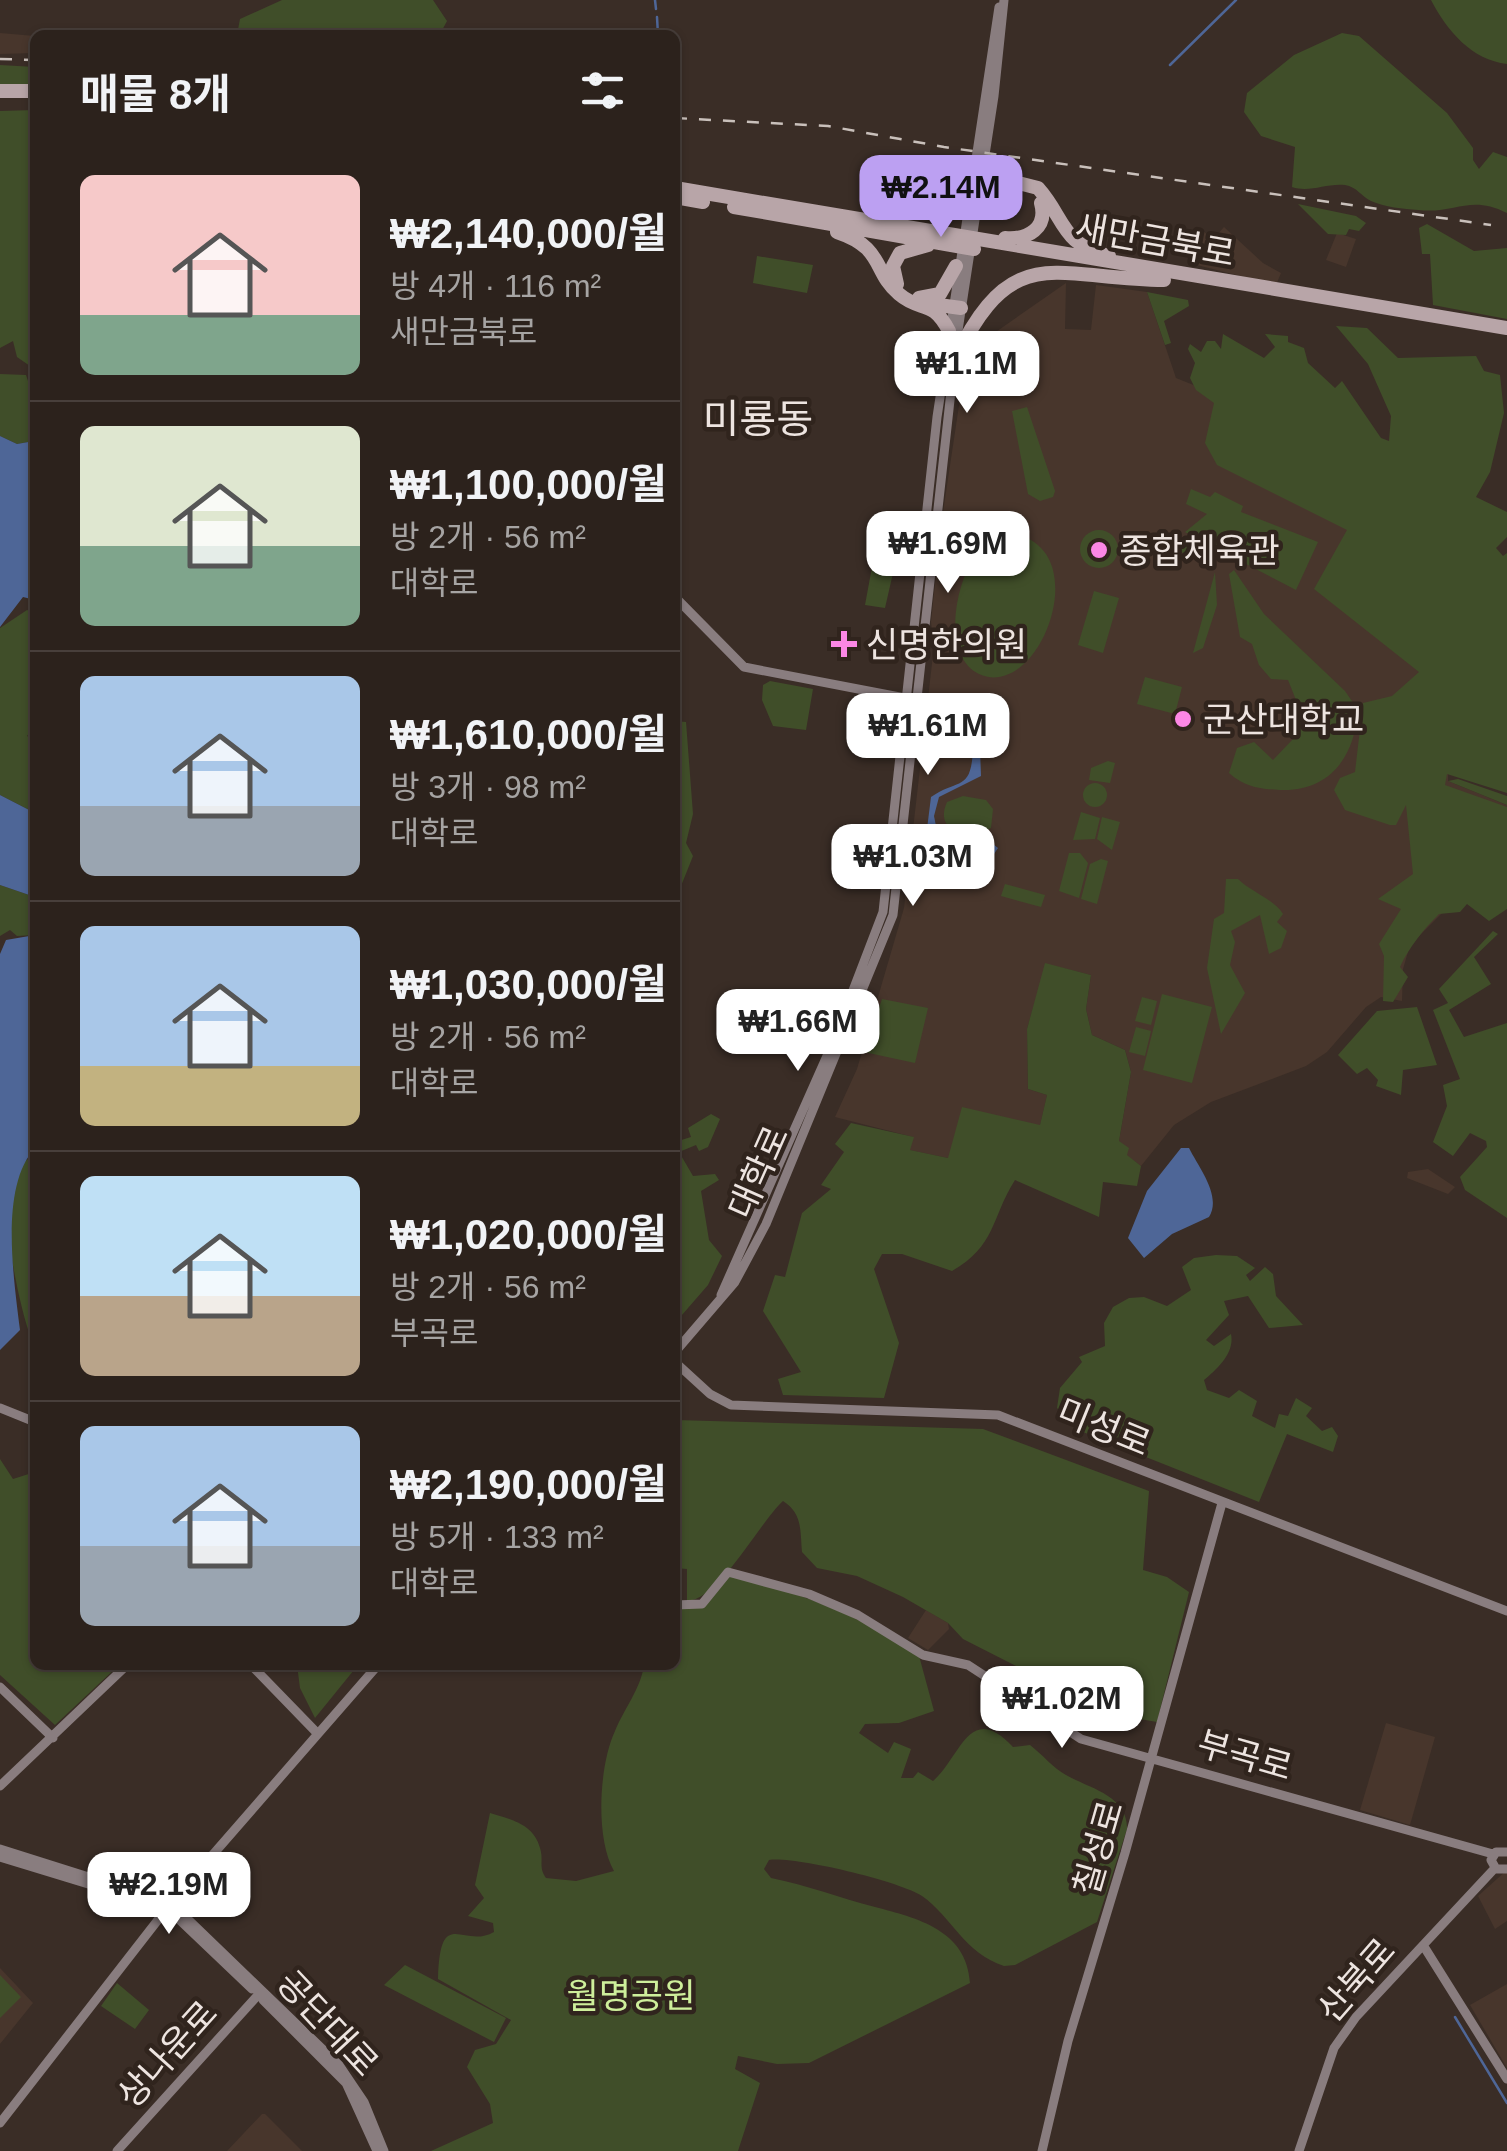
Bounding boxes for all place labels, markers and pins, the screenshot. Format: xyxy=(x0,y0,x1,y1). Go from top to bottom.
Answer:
pin: ₩2.14M xyxy=(860,155,1022,240)
pin: ₩1.1M xyxy=(897,331,1037,416)
pin: ₩1.69M xyxy=(867,511,1029,596)
place label: 종합체육관 xyxy=(1119,531,1280,570)
marker: 종합체육관 xyxy=(1088,539,1110,561)
place label: 신명한의원 xyxy=(866,625,1027,664)
marker: 신명한의원 xyxy=(831,631,857,657)
pin: ₩1.61M xyxy=(847,693,1009,778)
place label: 군산대학교 xyxy=(1203,700,1364,739)
marker: 군산대학교 xyxy=(1172,708,1194,730)
pin: ₩1.03M xyxy=(832,824,994,909)
pin: ₩1.66M xyxy=(717,989,879,1074)
pin: ₩1.02M xyxy=(981,1666,1143,1751)
pin: ₩2.19M xyxy=(88,1852,250,1937)

